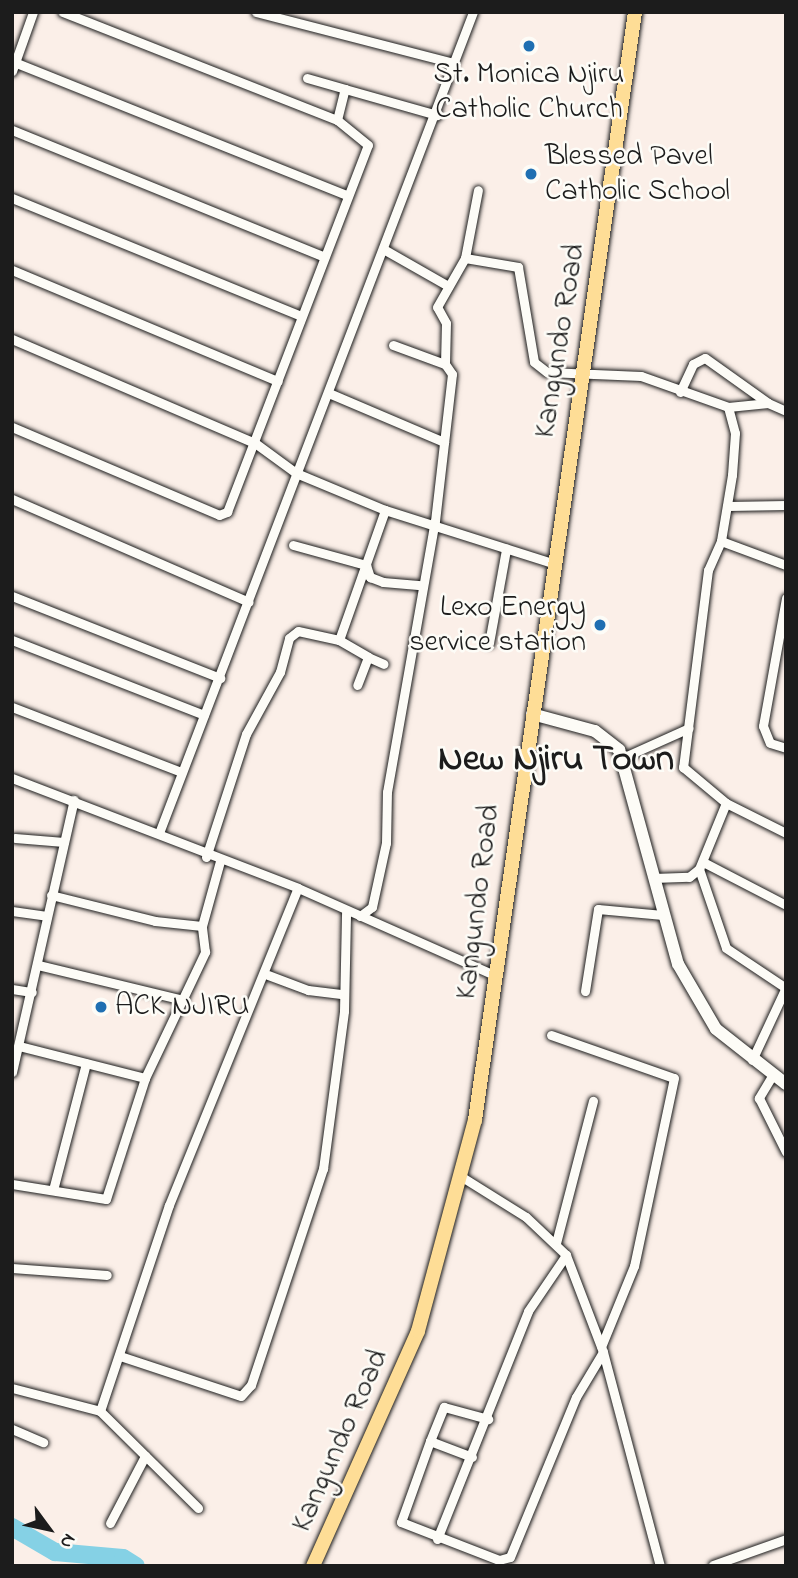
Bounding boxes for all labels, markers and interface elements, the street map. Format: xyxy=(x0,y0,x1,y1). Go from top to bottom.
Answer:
marker: St. Monica Njiru Catholic Church xyxy=(521,38,537,54)
place label: St. Monica Njiru Catholic Church xyxy=(434,57,624,127)
place label: Blessed Pavel Catholic School xyxy=(545,139,730,210)
marker: Blessed Pavel Catholic School xyxy=(523,166,539,182)
street label: Kangundo Road xyxy=(528,241,594,441)
place label: Lexo Energy service station xyxy=(409,590,586,660)
marker: Lexo Energy service station xyxy=(592,617,608,633)
district label: New Njiru Town xyxy=(438,738,674,782)
street label: Kangundo Road xyxy=(449,802,509,1002)
place label: ACK NJIRU xyxy=(115,989,249,1025)
marker: ACK NJIRU xyxy=(93,999,109,1015)
street label: Kangundo Road xyxy=(285,1344,397,1538)
north arrow xyxy=(14,1494,84,1564)
text: N xyxy=(52,1528,82,1553)

